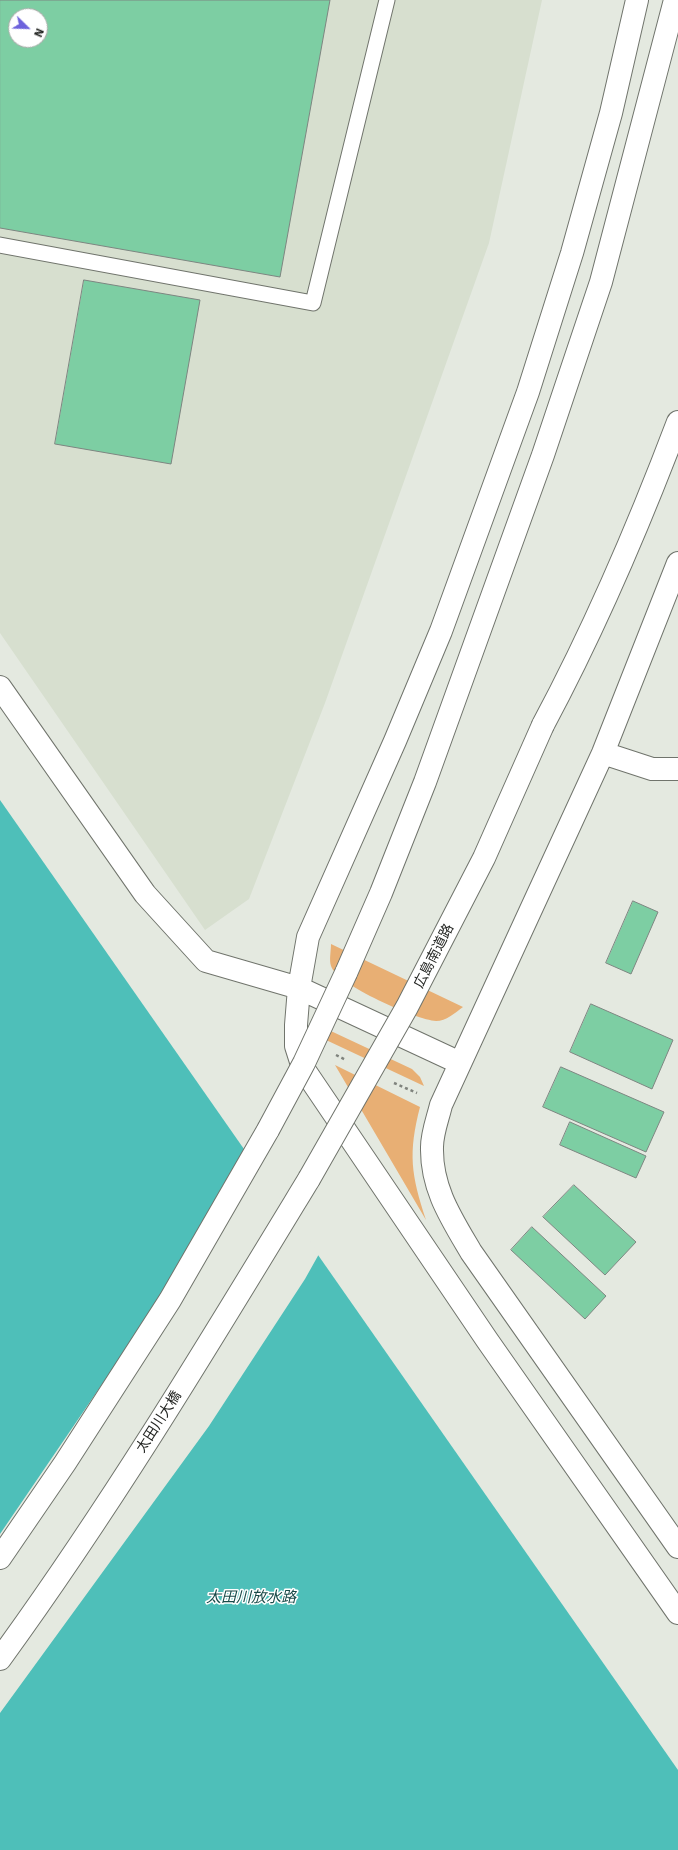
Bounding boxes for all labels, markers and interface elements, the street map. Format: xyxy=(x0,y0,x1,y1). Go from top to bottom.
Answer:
north arrow xyxy=(8,8,48,48)
text: N xyxy=(31,26,46,39)
street label: 広島南道路 xyxy=(411,921,457,991)
street label: 太田川大橋 xyxy=(133,1388,185,1456)
water label: 太田川放水路 xyxy=(206,1589,296,1607)

